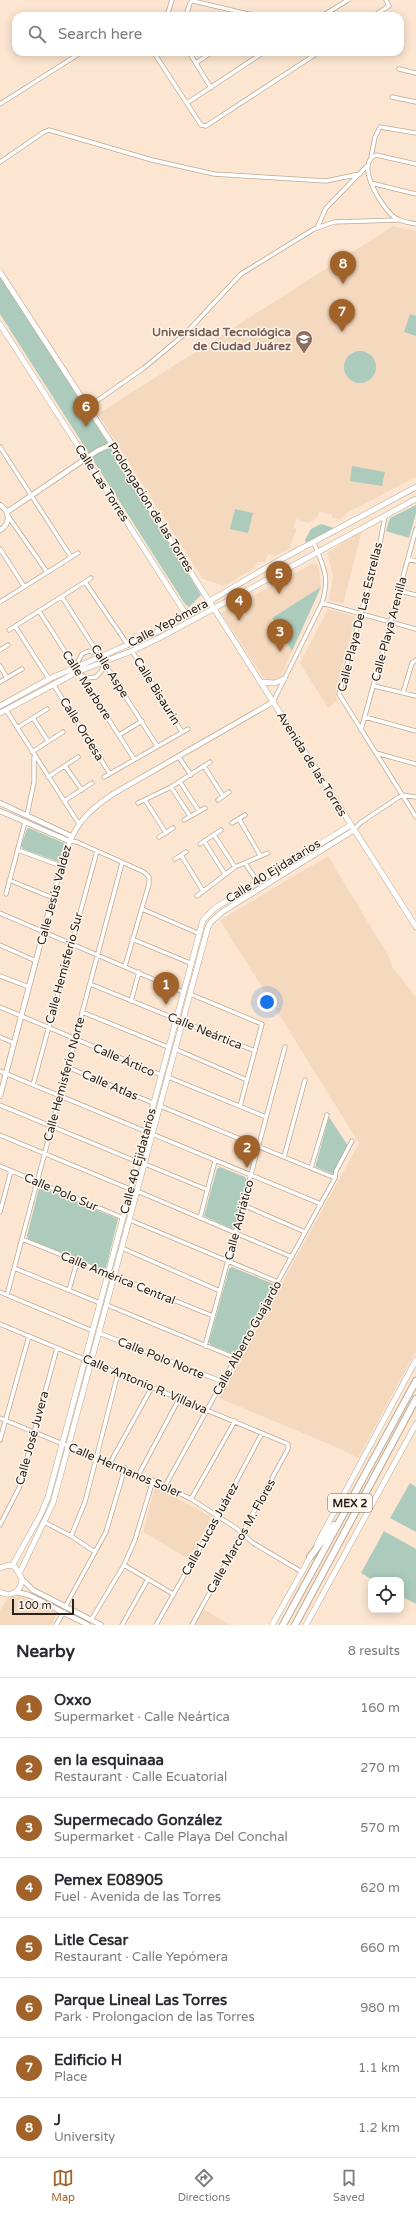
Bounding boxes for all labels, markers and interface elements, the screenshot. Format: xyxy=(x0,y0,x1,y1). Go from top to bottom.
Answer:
search box xyxy=(12,12,404,56)
icon: search xyxy=(26,23,48,45)
text: Search here xyxy=(58,25,142,43)
pin: 8 xyxy=(330,251,356,284)
pin: 7 xyxy=(329,299,355,332)
place label: Universidad Tecnológica de Ciudad Juárez xyxy=(152,325,291,353)
school or university icon: Universidad Tecnológica de Ciudad Juárez xyxy=(294,329,314,354)
pin: 6 xyxy=(73,394,99,427)
street label: Prolongacion de las Torres xyxy=(105,440,197,575)
street label: Calle Las Torres xyxy=(72,442,132,524)
street label: Calle Playa De Las Estrellas xyxy=(335,541,385,693)
pin: 5 xyxy=(266,561,292,594)
street label: Calle Playa Arenilla xyxy=(368,575,410,683)
pin: 4 xyxy=(226,588,252,621)
street label: Calle Yepómera xyxy=(126,596,210,650)
pin: 3 xyxy=(267,619,293,652)
street label: Calle Aspe xyxy=(88,642,132,700)
street label: Calle Marbore xyxy=(59,648,115,723)
street label: Calle Bisaurin xyxy=(131,655,183,727)
street label: Calle Ordesa xyxy=(57,695,107,763)
street label: Avenida de las Torres xyxy=(274,709,350,819)
street label: Calle 40 Ejidatarios xyxy=(223,836,323,906)
street label: Calle Jesús Valdez xyxy=(34,843,74,947)
street label: Calle Hemisferio Sur xyxy=(42,910,86,1025)
pin: 1 xyxy=(153,972,179,1005)
your location xyxy=(257,992,277,1012)
street label: Calle Neártica xyxy=(166,1010,244,1052)
street label: Calle Hemisferio Norte xyxy=(41,1015,87,1143)
street label: Calle Ártico xyxy=(91,1041,157,1079)
street label: Calle Atlas xyxy=(80,1067,140,1103)
street label: Calle 40 Ejidatarios xyxy=(117,1106,159,1215)
pin: 2 xyxy=(234,1135,260,1168)
street label: Calle Polo Sur xyxy=(22,1170,100,1214)
street label: Calle Adriático xyxy=(222,1178,256,1262)
street label: Calle América Central xyxy=(59,1249,177,1307)
street label: Calle Alberto Guajardo xyxy=(210,1278,284,1398)
street label: Calle Polo Norte xyxy=(116,1334,207,1382)
street label: Calle Antonio R. Villalva xyxy=(80,1351,210,1417)
street label: Calle José Juvera xyxy=(13,1389,51,1487)
street label: Calle Hermanos Soler xyxy=(66,1440,184,1500)
street label: Calle Marcos M. Flores xyxy=(204,1476,278,1596)
street label: Calle Lucas Juárez xyxy=(179,1480,241,1578)
road number: MEX 2 xyxy=(328,1494,372,1512)
map controls xyxy=(368,1577,404,1613)
button: locate xyxy=(368,1577,404,1613)
scale bar xyxy=(12,1597,74,1616)
text: 100 m xyxy=(18,1599,52,1612)
text: Nearby xyxy=(16,1641,75,1662)
text: 8 results xyxy=(348,1643,400,1659)
text: Oxxo xyxy=(54,1691,91,1709)
text: 1 xyxy=(25,1700,33,1716)
text: 160 m xyxy=(360,1700,400,1716)
text: Supermarket · Calle Neártica xyxy=(54,1709,230,1725)
text: en la esquinaaa xyxy=(54,1751,164,1769)
text: 2 xyxy=(25,1760,33,1776)
text: 270 m xyxy=(360,1760,400,1776)
text: Restaurant · Calle Ecuatorial xyxy=(54,1769,227,1785)
text: Supermecado González xyxy=(54,1811,222,1829)
text: 3 xyxy=(25,1820,33,1836)
text: 570 m xyxy=(360,1820,400,1836)
text: Supermarket · Calle Playa Del Conchal xyxy=(54,1829,288,1845)
text: Pemex E08905 xyxy=(54,1871,163,1889)
text: 4 xyxy=(25,1880,33,1896)
text: 620 m xyxy=(360,1880,400,1896)
text: Fuel · Avenida de las Torres xyxy=(54,1889,221,1905)
text: Litle Cesar xyxy=(54,1931,128,1949)
text: 5 xyxy=(25,1940,33,1956)
text: 660 m xyxy=(360,1940,400,1956)
text: Restaurant · Calle Yepómera xyxy=(54,1949,228,1965)
text: Parque Lineal Las Torres xyxy=(54,1991,227,2009)
text: 6 xyxy=(25,2000,33,2016)
text: 980 m xyxy=(360,2000,400,2016)
text: Park · Prolongacion de las Torres xyxy=(54,2009,255,2025)
text: Edificio H xyxy=(54,2051,122,2069)
text: 7 xyxy=(25,2060,33,2076)
text: 1.1 km xyxy=(358,2060,400,2076)
text: Place xyxy=(54,2069,87,2085)
text: J xyxy=(54,2111,61,2129)
text: 8 xyxy=(25,2120,33,2136)
text: 1.2 km xyxy=(358,2120,400,2136)
text: University xyxy=(54,2129,115,2145)
tab: Map xyxy=(51,2167,75,2204)
tab: Directions xyxy=(178,2167,230,2204)
tab: Saved xyxy=(333,2167,365,2204)

